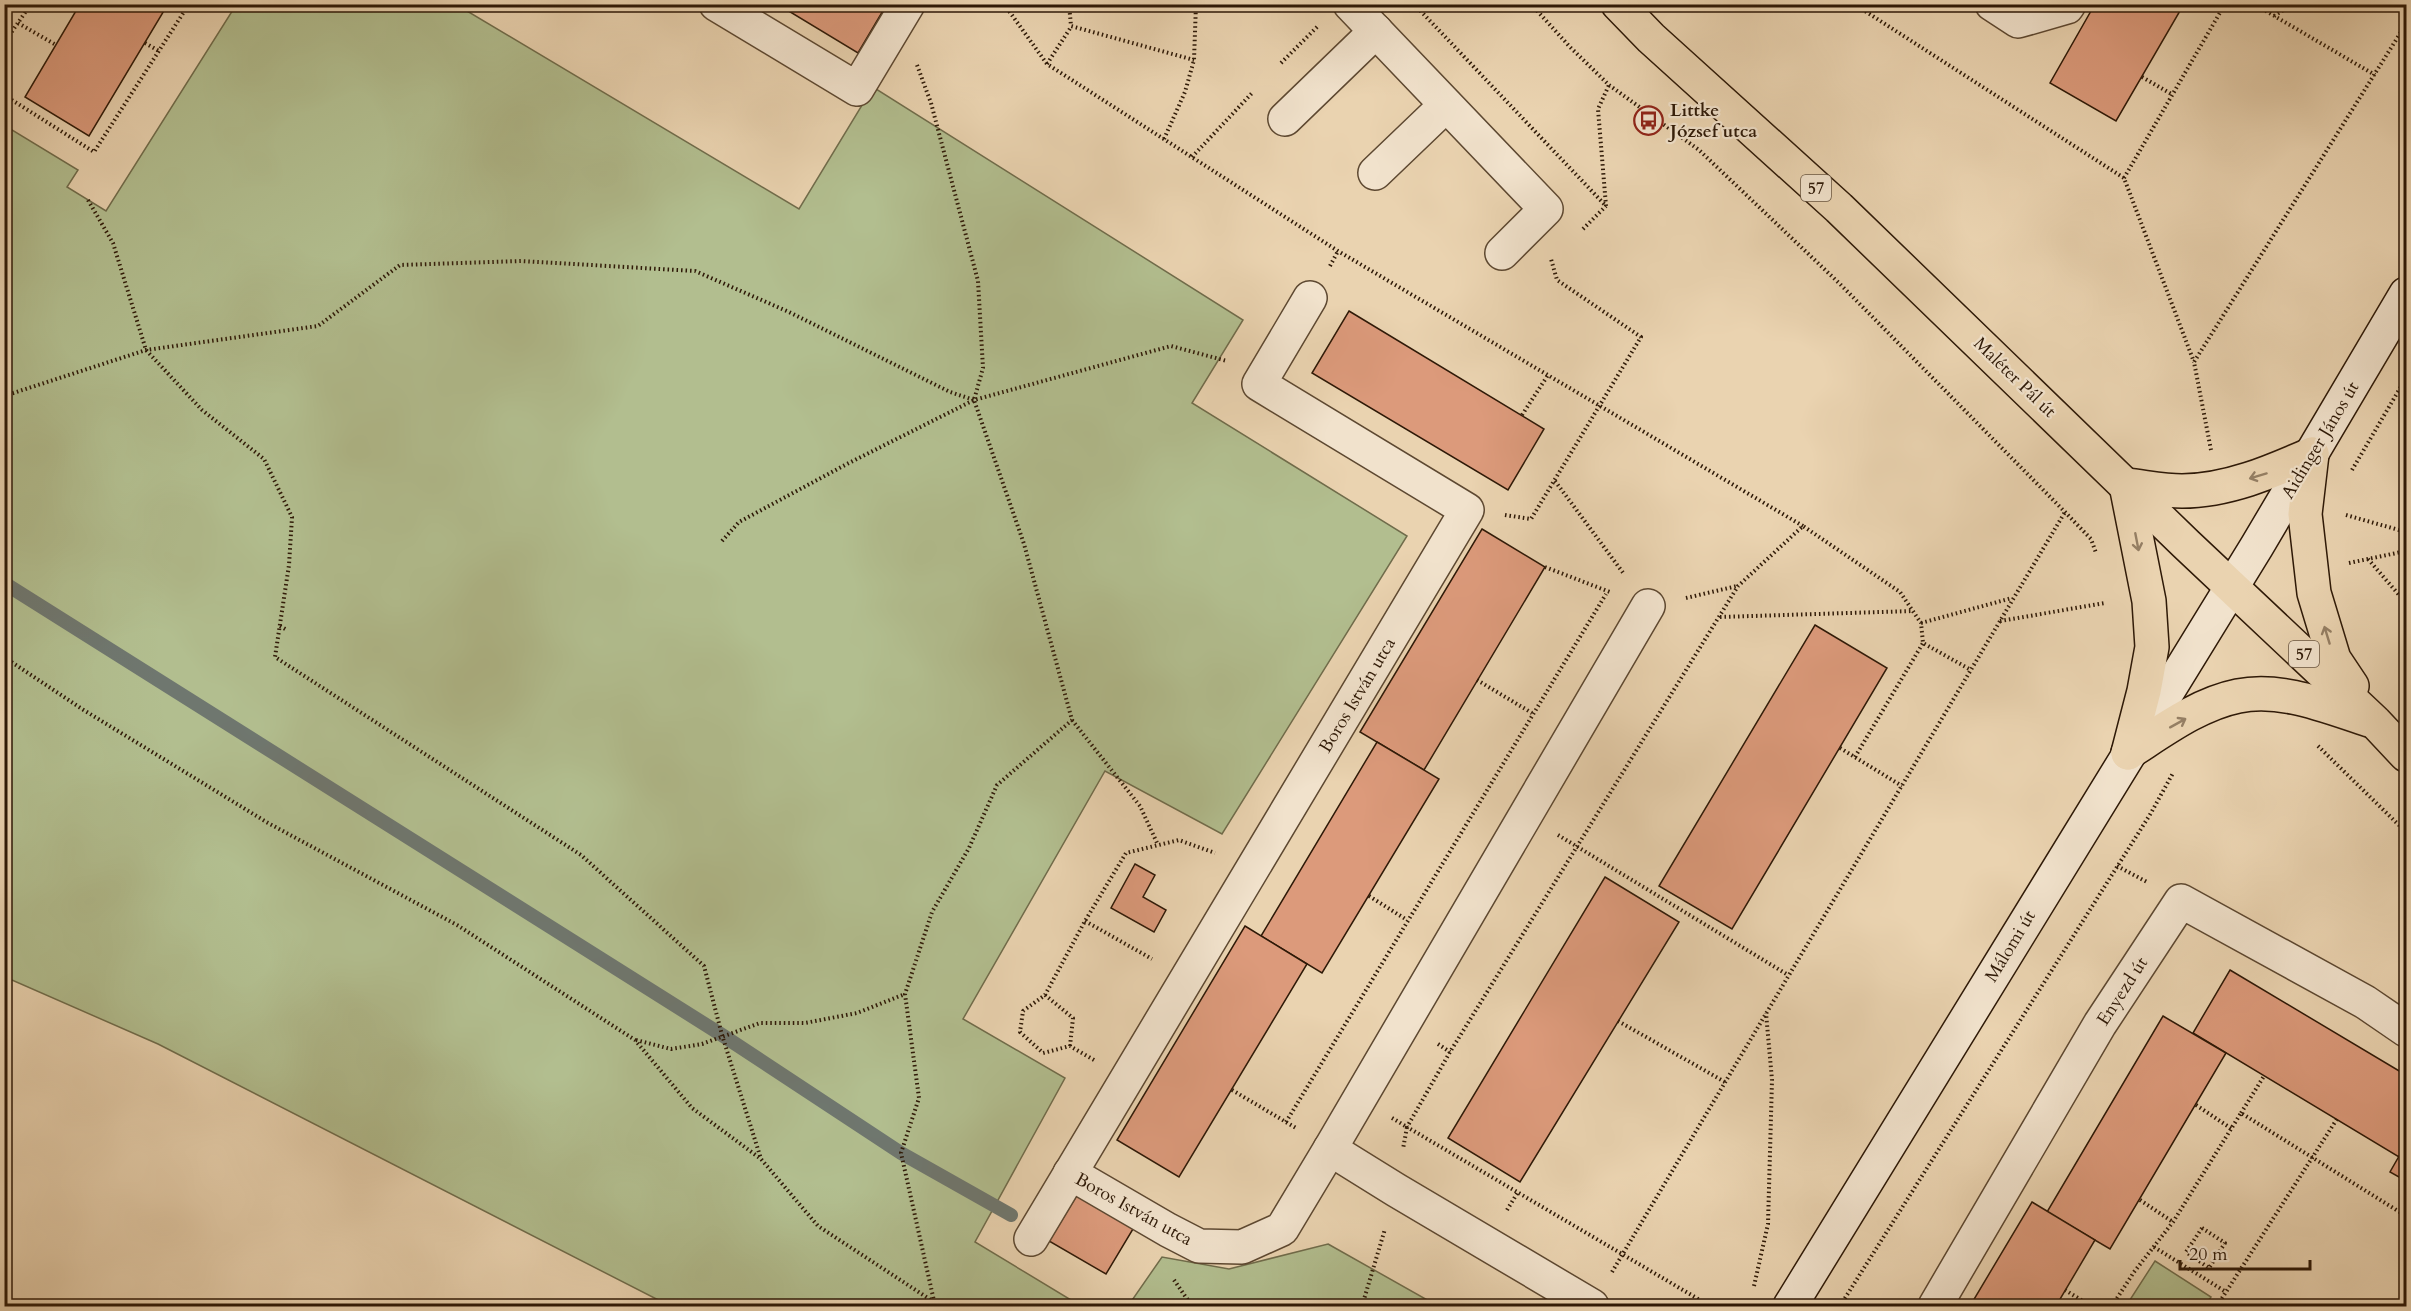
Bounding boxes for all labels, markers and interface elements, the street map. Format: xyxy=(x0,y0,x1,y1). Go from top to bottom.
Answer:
place label: Littke József utca xyxy=(1667,98,1757,144)
bus stop icon: Littke József utca xyxy=(1633,104,1665,136)
road number: 57 xyxy=(1801,175,1831,201)
street label: Maléter Pál út xyxy=(1968,332,2062,423)
street label: Aidinger János út xyxy=(2276,377,2365,504)
one-way arrow xyxy=(2249,471,2268,482)
one-way arrow xyxy=(2132,532,2143,551)
one-way arrow xyxy=(2321,626,2332,645)
street label: Boros István utca xyxy=(1313,633,1402,758)
road number: 57 xyxy=(2289,641,2319,667)
one-way arrow xyxy=(2168,717,2186,728)
street label: Málomi út xyxy=(1979,905,2042,987)
street label: Enyezd út xyxy=(2091,952,2154,1030)
street label: Boros István utca xyxy=(1071,1167,1197,1252)
scale bar xyxy=(2180,1233,2310,1271)
text: 20 m xyxy=(2189,1242,2228,1267)

